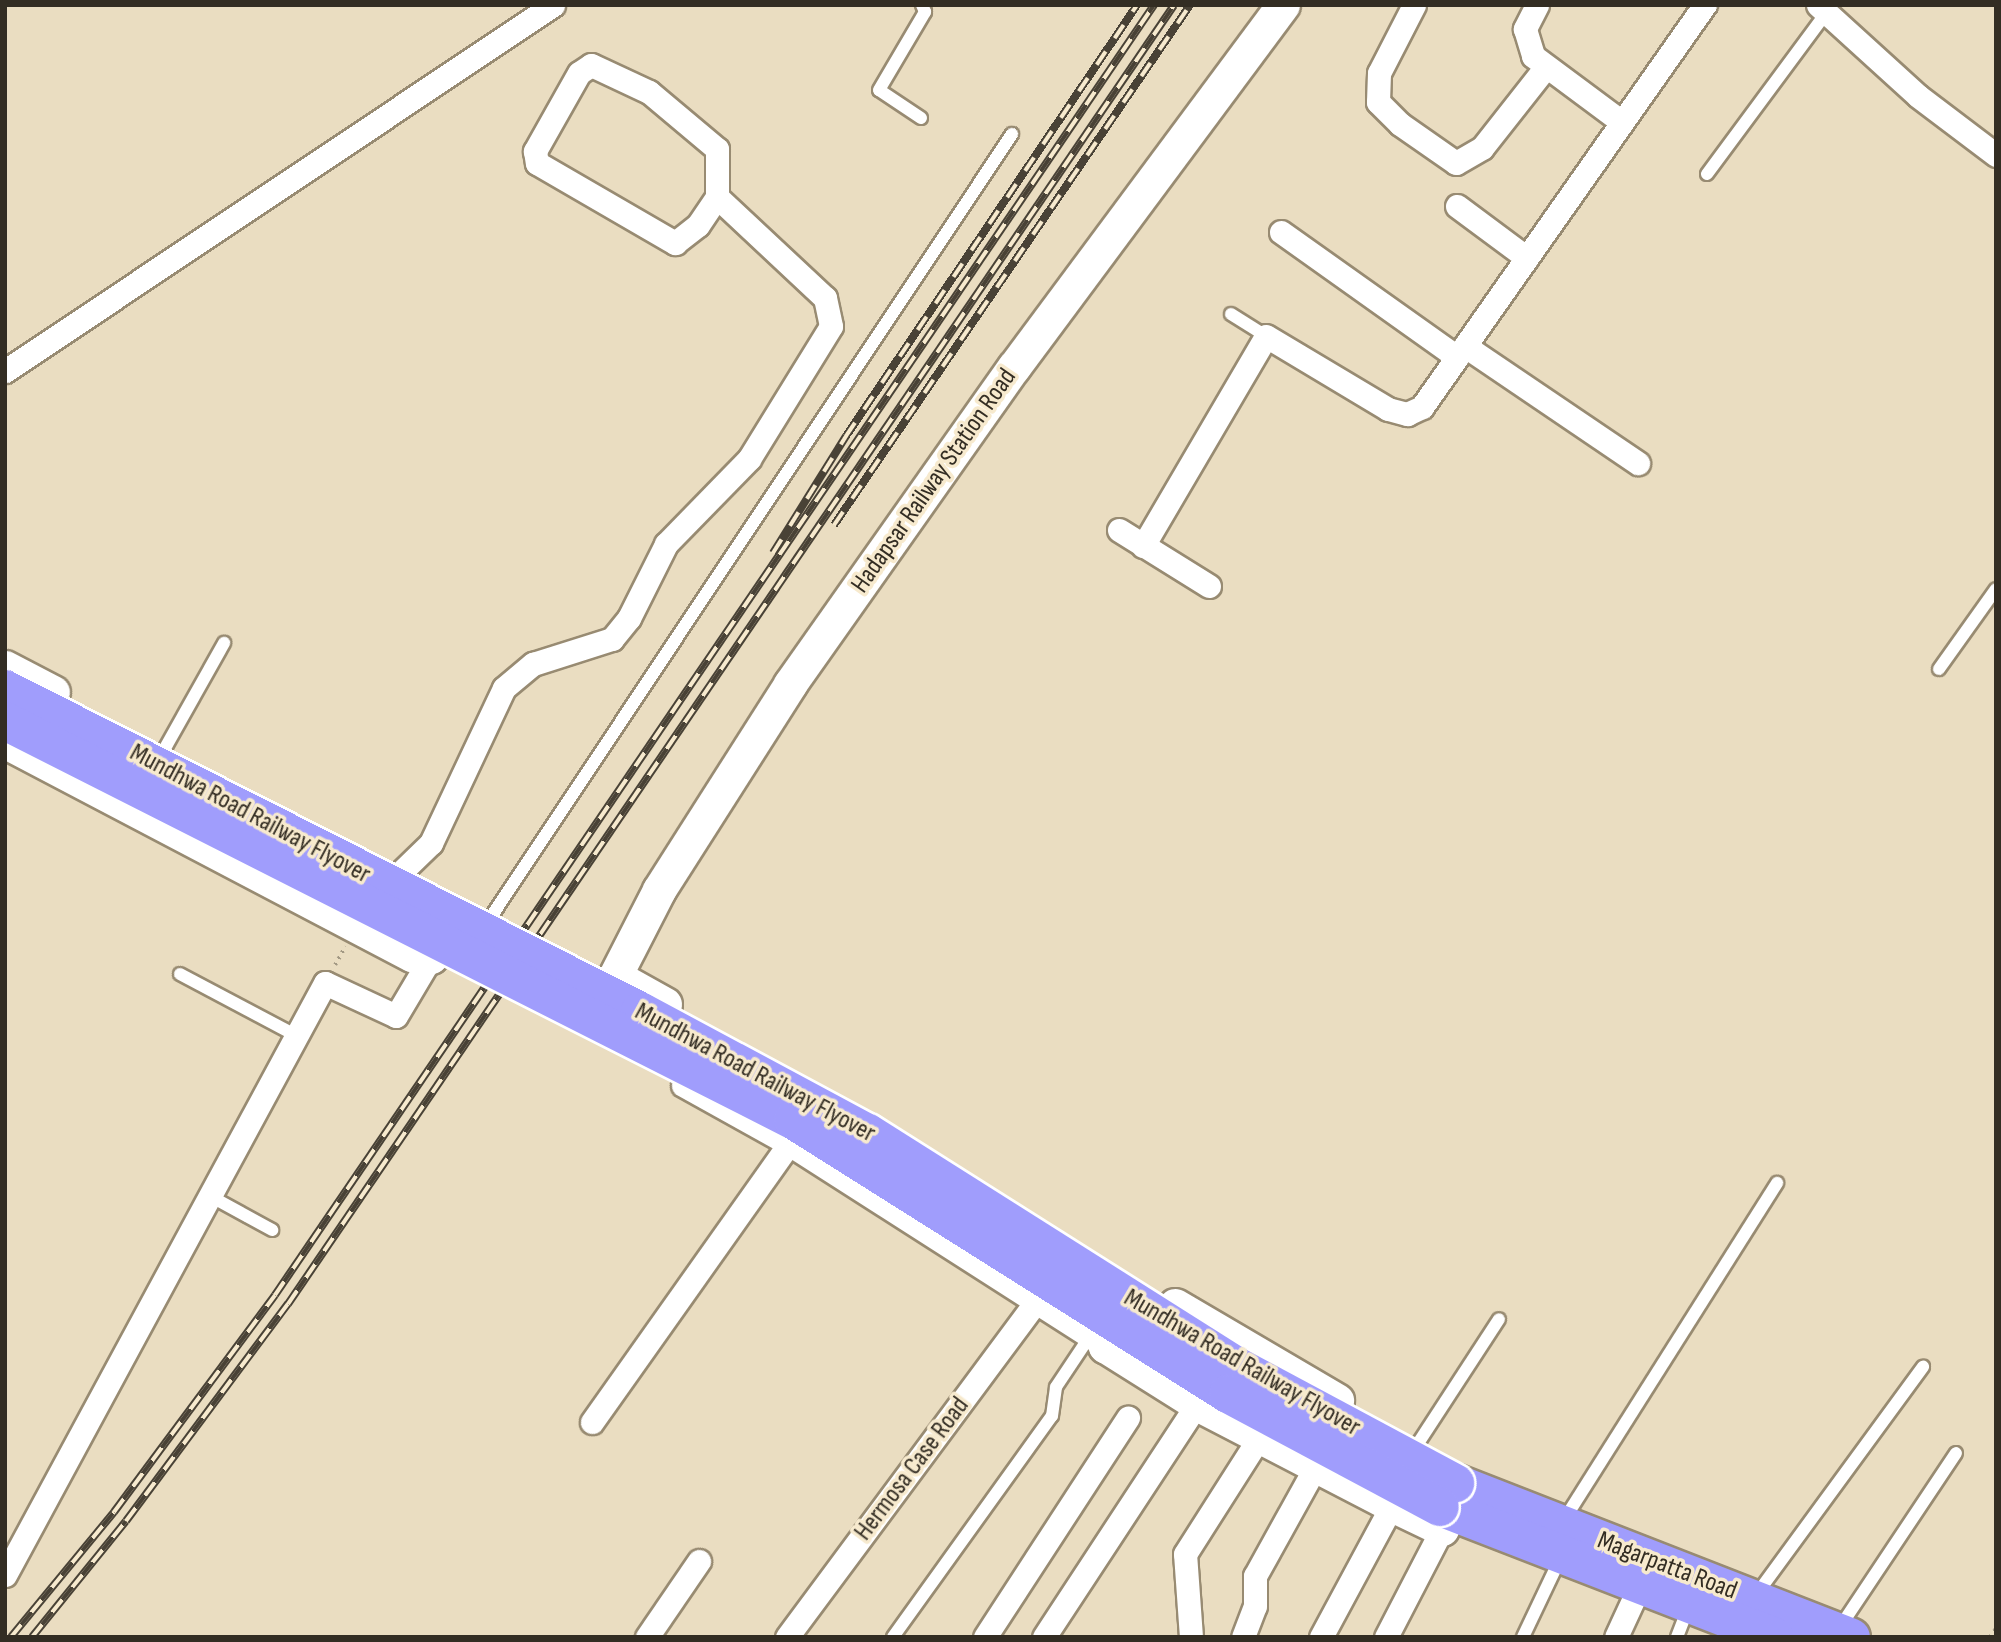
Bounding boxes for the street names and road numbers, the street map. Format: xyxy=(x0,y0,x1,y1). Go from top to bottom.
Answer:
street label: Hadapsar Railway Station Road xyxy=(845,363,1023,599)
street label: Mundhwa Road Railway Flyover xyxy=(124,737,376,891)
street label: Mundhwa Road Railway Flyover xyxy=(629,996,881,1150)
street label: Mundhwa Road Railway Flyover xyxy=(1118,1283,1366,1443)
street label: Hermosa Case Road xyxy=(848,1391,976,1547)
street label: Magarpatta Road xyxy=(1593,1525,1741,1607)

